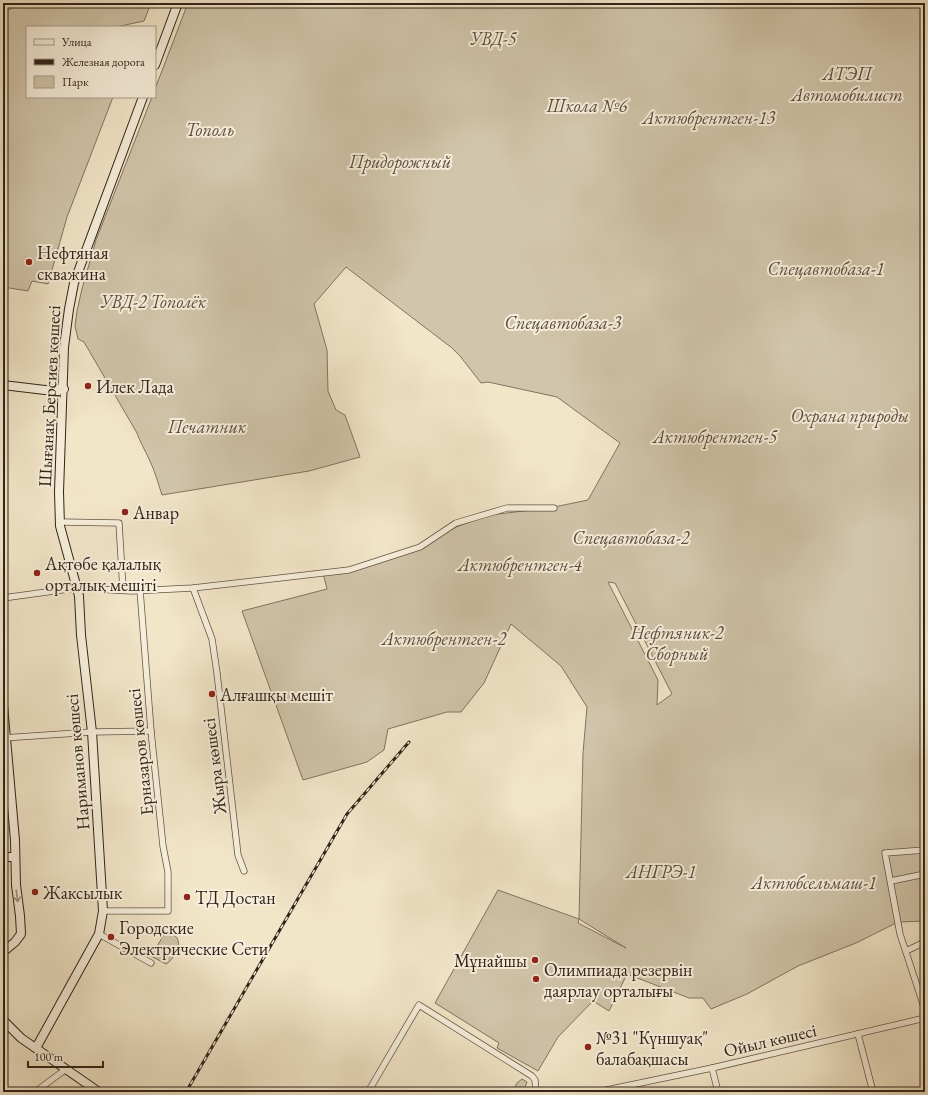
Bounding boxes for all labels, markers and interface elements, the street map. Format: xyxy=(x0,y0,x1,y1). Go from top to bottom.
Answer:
legend xyxy=(26,26,156,98)
park label: УВД-5 xyxy=(470,27,518,50)
text: Улица xyxy=(61,34,92,50)
text: Железная дорога xyxy=(61,54,145,70)
park label: АТЭП Автомобилист xyxy=(789,62,903,106)
text: Парк xyxy=(62,74,89,90)
park label: Школа №6 xyxy=(546,94,630,117)
park label: Актюбрентген-13 xyxy=(641,106,776,130)
park label: Тополь xyxy=(186,118,234,141)
park label: Придорожный xyxy=(348,150,451,174)
place label: Нефтяная скважина xyxy=(37,241,109,285)
marker: Нефтяная скважина xyxy=(24,257,34,267)
park label: Спецавтобаза-1 xyxy=(768,257,884,280)
park label: УВД-2 Тополёк xyxy=(100,290,206,313)
street label: Шығанақ Берсиев көшесі xyxy=(33,304,65,487)
park label: Спецавтобаза-3 xyxy=(505,311,622,334)
place label: Илек Лада xyxy=(96,375,175,398)
marker: Илек Лада xyxy=(83,381,93,391)
park label: Охрана природы xyxy=(791,404,909,428)
park label: Печатник xyxy=(167,415,247,438)
park label: Актюбрентген-5 xyxy=(651,425,778,449)
place label: Анвар xyxy=(132,501,179,524)
marker: Анвар xyxy=(120,507,130,517)
park label: Спецавтобаза-2 xyxy=(573,526,691,549)
place label: Ақтөбе қалалық орталық мешіті xyxy=(44,552,161,596)
park label: Актюбрентген-4 xyxy=(456,553,582,577)
marker: Ақтөбе қалалық орталық мешіті xyxy=(32,568,42,578)
park label: Нефтяник-2 Сборный xyxy=(630,621,725,666)
park label: Актюбрентген-2 xyxy=(380,627,507,651)
place label: Алғашқы мешіт xyxy=(219,683,333,706)
street label: Ерназаров көшесі xyxy=(122,687,158,817)
marker: Алғашқы мешіт xyxy=(207,689,217,699)
street label: Нариманов көшесі xyxy=(60,692,94,831)
street label: Жыра көшесі xyxy=(197,716,231,816)
park label: АНГРЭ-1 xyxy=(624,860,696,883)
park label: Актюбсельмаш-1 xyxy=(749,871,877,894)
place label: Жаксылык xyxy=(42,881,123,904)
place label: ТД Достан xyxy=(195,886,276,909)
marker: Жаксылык xyxy=(30,887,40,897)
one-way arrow xyxy=(13,889,21,902)
marker: ТД Достан xyxy=(182,892,192,902)
place label: Городские Электрические Сети xyxy=(119,916,269,960)
marker: Городские Электрические Сети xyxy=(106,932,116,942)
place label: Мұнайшы xyxy=(454,949,527,972)
marker: Мұнайшы xyxy=(530,955,540,965)
place label: Олимпиада резервін даярлау орталығы xyxy=(544,958,692,1002)
marker: Олимпиада резервін даярлау орталығы xyxy=(531,974,541,984)
street label: Ойыл көшесі xyxy=(721,1018,819,1062)
place label: №31 "Күншуақ" балабақшасы xyxy=(596,1026,708,1070)
marker: №31 "Күншуақ" балабақшасы xyxy=(583,1042,593,1052)
scale bar xyxy=(28,1043,103,1069)
text: 100 m xyxy=(34,1049,64,1065)

